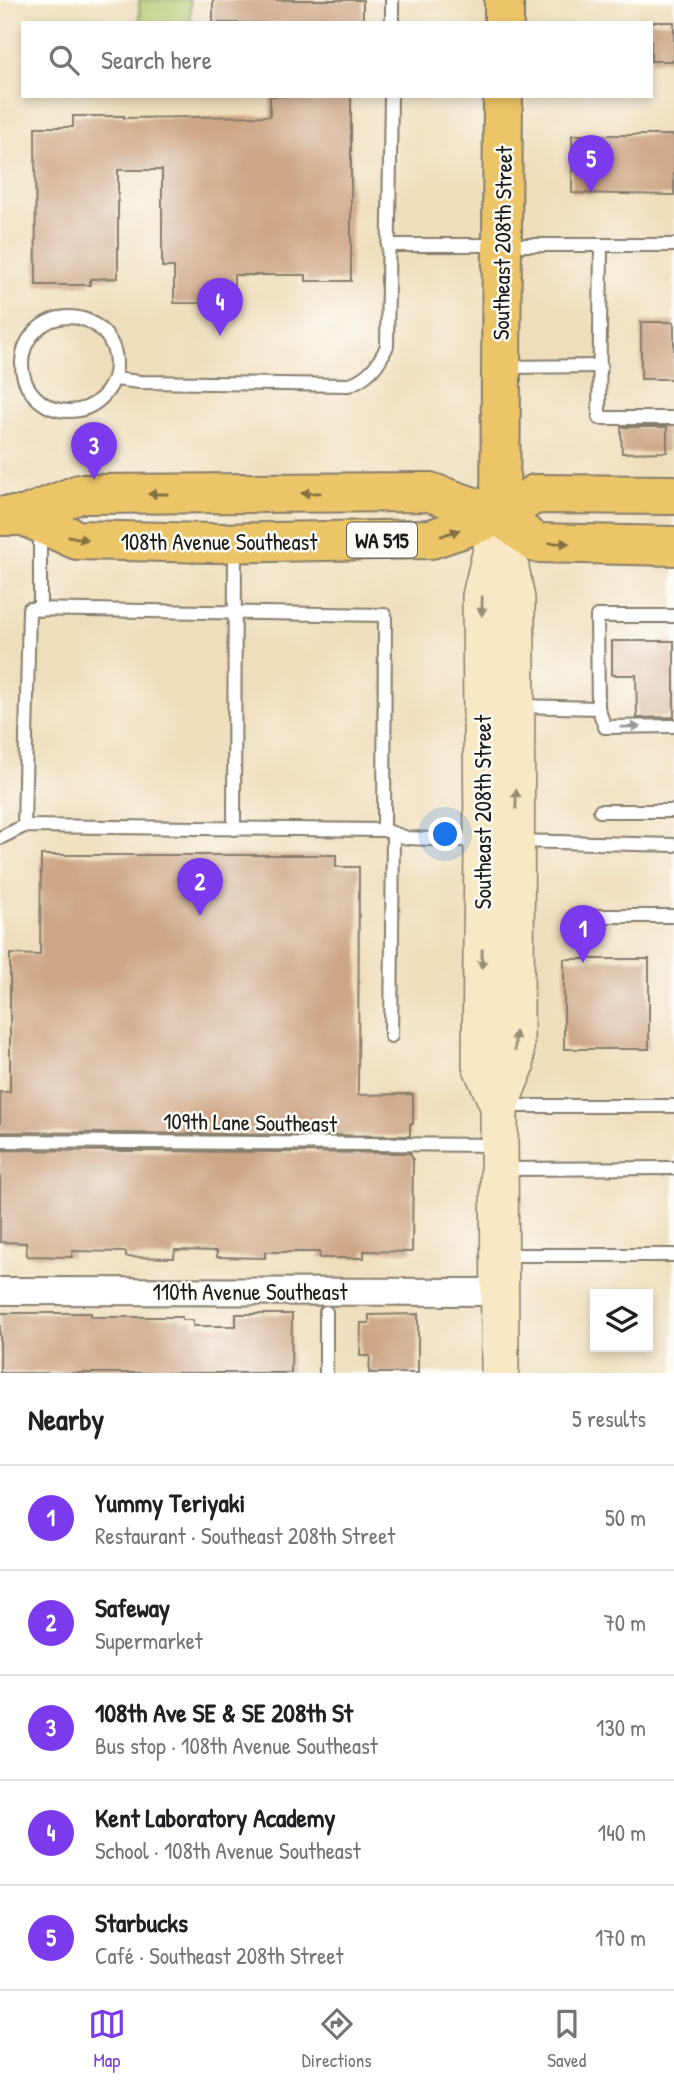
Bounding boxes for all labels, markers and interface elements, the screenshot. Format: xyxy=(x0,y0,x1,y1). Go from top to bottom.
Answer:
search box xyxy=(21,21,653,98)
icon: search xyxy=(45,41,83,79)
text: Search here xyxy=(101,42,212,77)
pin: 5 xyxy=(568,135,614,193)
street label: Southeast 208th Street xyxy=(485,145,519,340)
pin: 4 xyxy=(197,278,243,336)
pin: 3 xyxy=(71,422,117,480)
one-way arrow xyxy=(300,487,322,499)
one-way arrow xyxy=(147,488,169,500)
road number: WA 515 xyxy=(347,522,417,558)
street label: 108th Avenue Southeast xyxy=(121,526,318,557)
one-way arrow xyxy=(440,527,461,538)
one-way arrow xyxy=(68,533,90,544)
one-way arrow xyxy=(549,538,571,549)
one-way arrow xyxy=(476,596,488,618)
street label: Southeast 208th Street xyxy=(467,714,498,909)
one-way arrow xyxy=(619,721,641,733)
one-way arrow xyxy=(510,787,522,809)
your location xyxy=(428,817,462,851)
pin: 2 xyxy=(177,858,223,916)
pin: 1 xyxy=(560,905,606,963)
one-way arrow xyxy=(476,949,488,971)
one-way arrow xyxy=(509,1030,521,1052)
street label: 109th Lane Southeast xyxy=(163,1105,338,1139)
street label: 110th Avenue Southeast xyxy=(152,1276,349,1307)
map controls xyxy=(590,1289,653,1352)
button: layers xyxy=(590,1289,653,1352)
text: Nearby xyxy=(28,1399,104,1439)
text: 5 results xyxy=(572,1403,646,1434)
text: Yummy Teriyaki xyxy=(95,1485,245,1520)
text: 1 xyxy=(47,1502,55,1533)
text: 50 m xyxy=(605,1502,646,1533)
text: Restaurant · Southeast 208th Street xyxy=(95,1520,395,1551)
text: Safeway xyxy=(95,1590,170,1625)
text: 2 xyxy=(46,1607,56,1638)
text: 70 m xyxy=(603,1607,646,1638)
text: Supermarket xyxy=(95,1625,203,1656)
text: 108th Ave SE & SE 208th St xyxy=(95,1695,353,1730)
text: 3 xyxy=(46,1712,56,1743)
text: 130 m xyxy=(596,1712,646,1743)
text: Bus stop · 108th Avenue Southeast xyxy=(95,1730,378,1761)
text: Kent Laboratory Academy xyxy=(95,1800,335,1835)
text: 4 xyxy=(47,1817,55,1848)
text: 140 m xyxy=(598,1817,646,1848)
text: School · 108th Avenue Southeast xyxy=(95,1835,361,1866)
text: Starbucks xyxy=(95,1905,188,1940)
text: 5 xyxy=(46,1922,56,1953)
text: 170 m xyxy=(595,1922,646,1953)
text: Café · Southeast 208th Street xyxy=(95,1940,343,1971)
tab: Map xyxy=(88,2005,126,2073)
tab: Directions xyxy=(302,2005,372,2073)
tab: Saved xyxy=(547,2005,586,2073)

